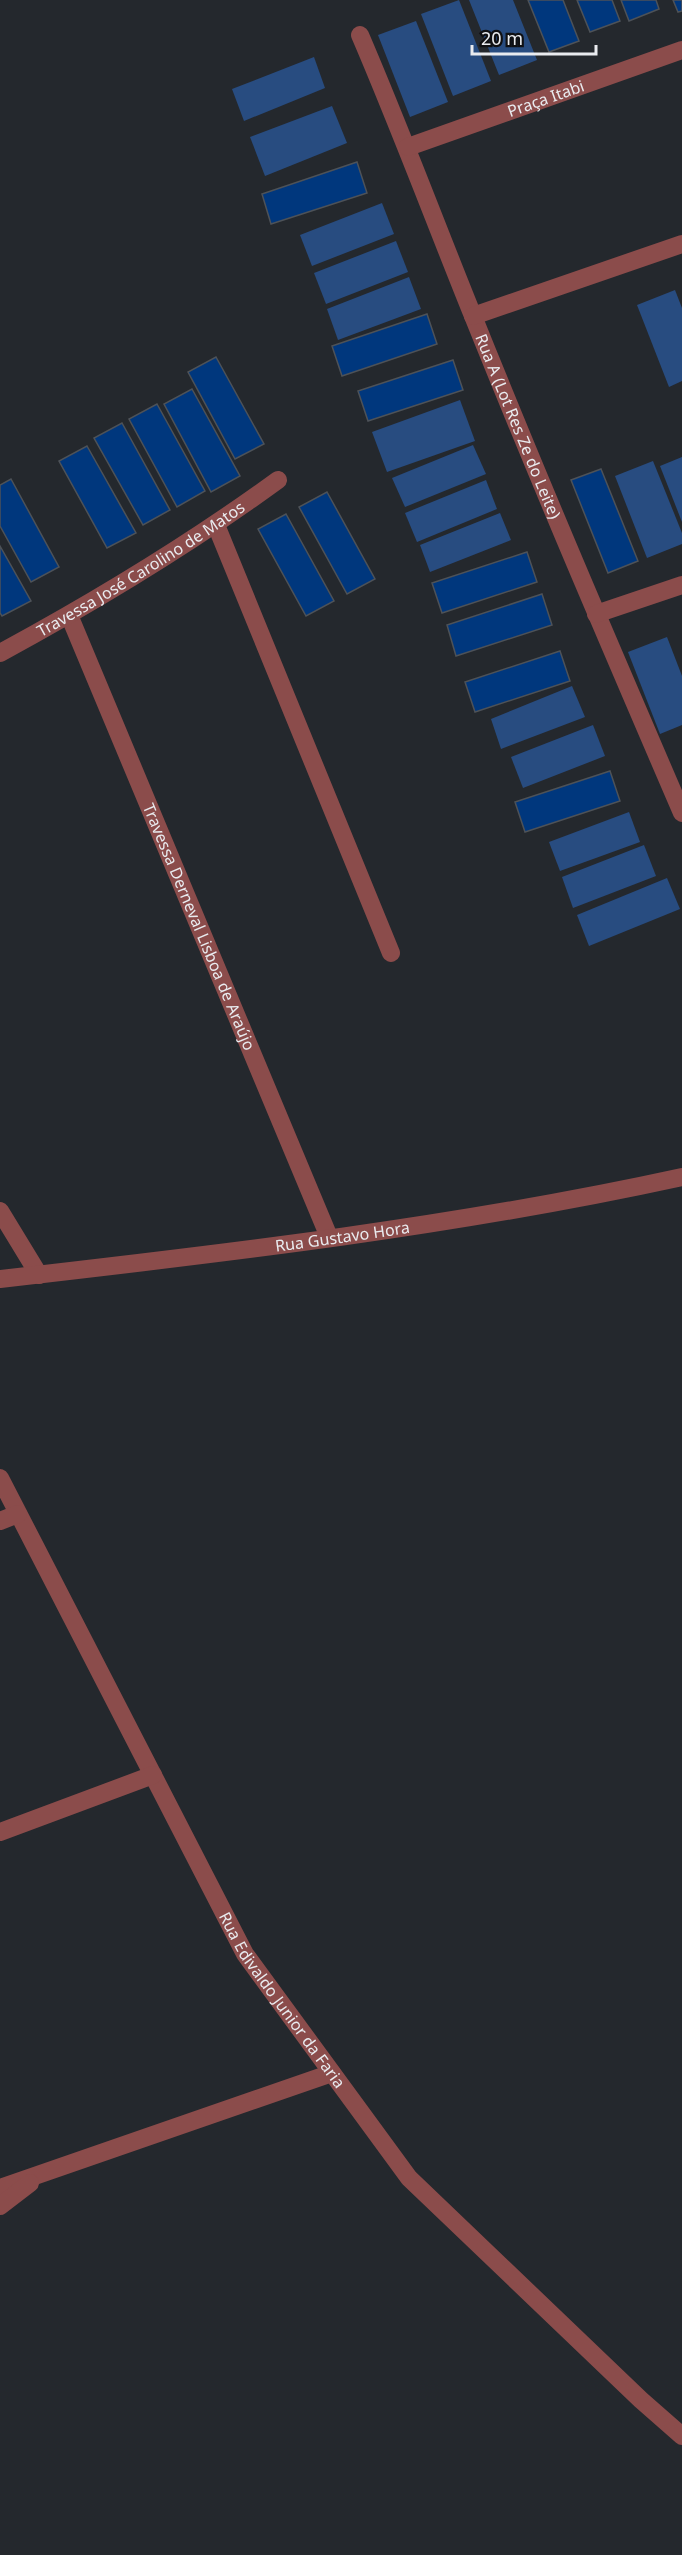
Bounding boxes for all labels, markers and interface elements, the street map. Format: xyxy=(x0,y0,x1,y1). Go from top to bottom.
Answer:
scale bar xyxy=(472,18,596,56)
text: 20 m xyxy=(481,26,523,50)
street label: Praça Itabi xyxy=(504,75,587,122)
street label: Rua A (Lot Res Ze do Leite) xyxy=(470,330,566,522)
street label: Travessa José Carolino de Matos xyxy=(33,496,249,642)
street label: Travessa Derneval Lisboa de Araújo xyxy=(138,800,261,1054)
street label: Rua Gustavo Hora xyxy=(274,1216,411,1257)
street label: Rua Edivaldo Junior da Faria xyxy=(214,1908,350,2092)

